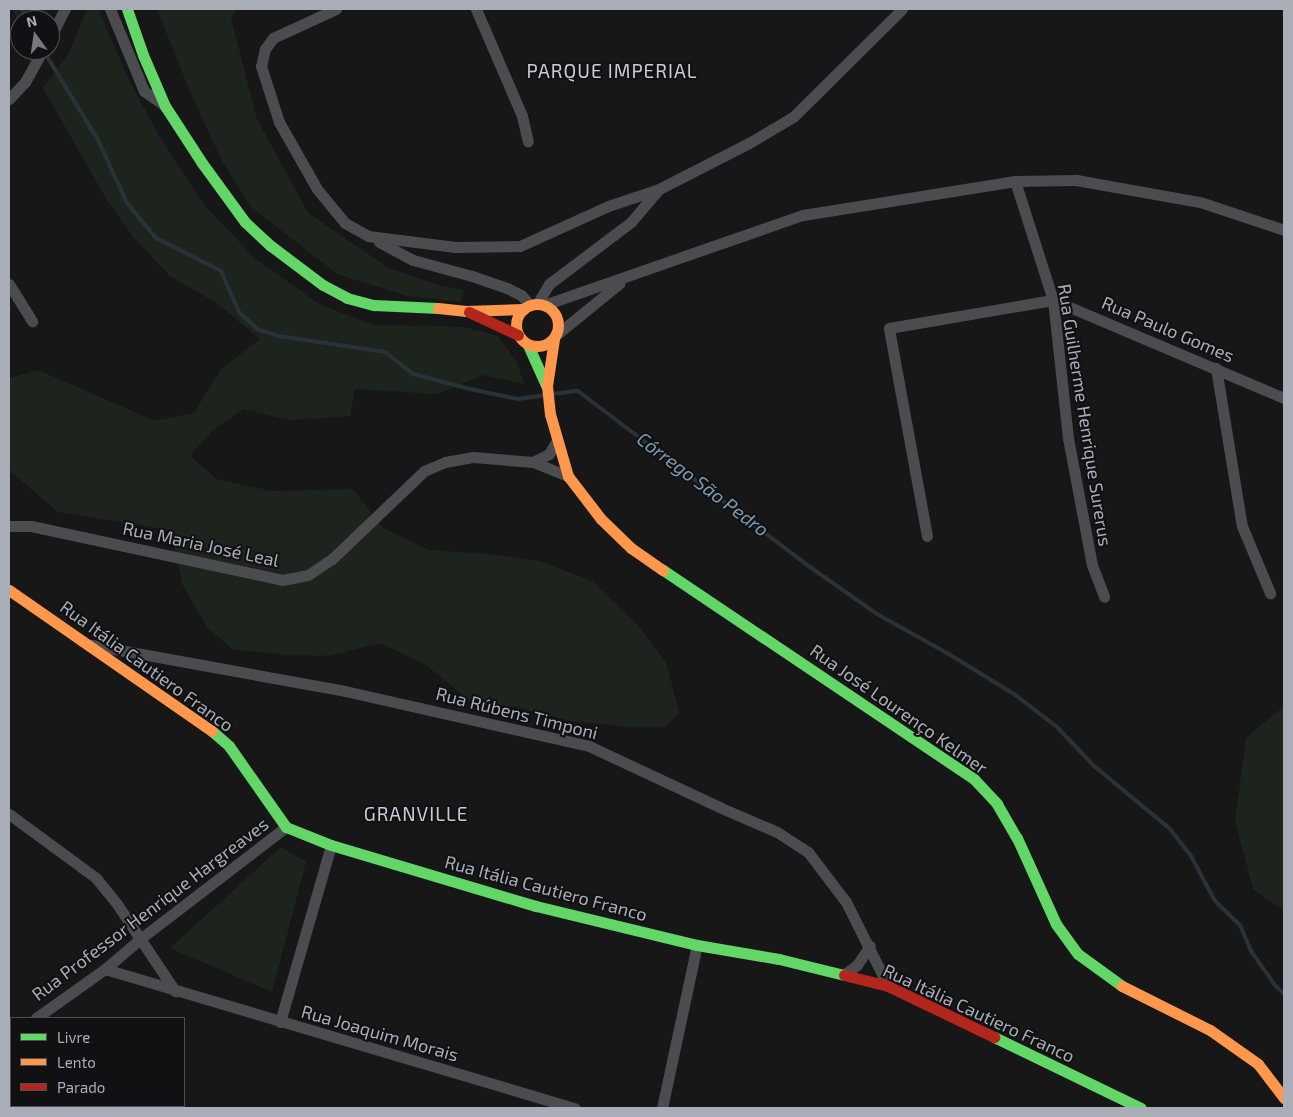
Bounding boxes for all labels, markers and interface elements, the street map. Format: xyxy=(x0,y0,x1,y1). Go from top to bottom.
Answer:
north arrow xyxy=(10,10,60,60)
text: N xyxy=(25,11,38,30)
district label: PARQUE IMPERIAL xyxy=(525,60,699,82)
street label: Rua Guilherme Henrique Surerus xyxy=(1054,282,1116,548)
street label: Rua Paulo Gomes xyxy=(1099,291,1237,367)
water label: Córrego São Pedro xyxy=(633,427,773,541)
street label: Rua Maria José Leal xyxy=(121,517,281,571)
street label: Rua Itália Cautiero Franco xyxy=(56,596,238,736)
street label: Rua José Lourenço Kelmer xyxy=(806,639,992,779)
street label: Rua Rúbens Timponi xyxy=(434,682,600,744)
district label: GRANVILLE xyxy=(363,803,469,825)
street label: Rua Professor Henrique Hargreaves xyxy=(27,813,273,1005)
street label: Rua Itália Cautiero Franco xyxy=(442,851,650,925)
street label: Rua Itália Cautiero Franco xyxy=(880,959,1078,1067)
street label: Rua Joaquim Morais xyxy=(299,1000,461,1066)
legend xyxy=(10,1017,185,1107)
text: Livre xyxy=(57,1028,90,1046)
text: Lento xyxy=(57,1053,96,1071)
text: Parado xyxy=(57,1078,105,1096)

